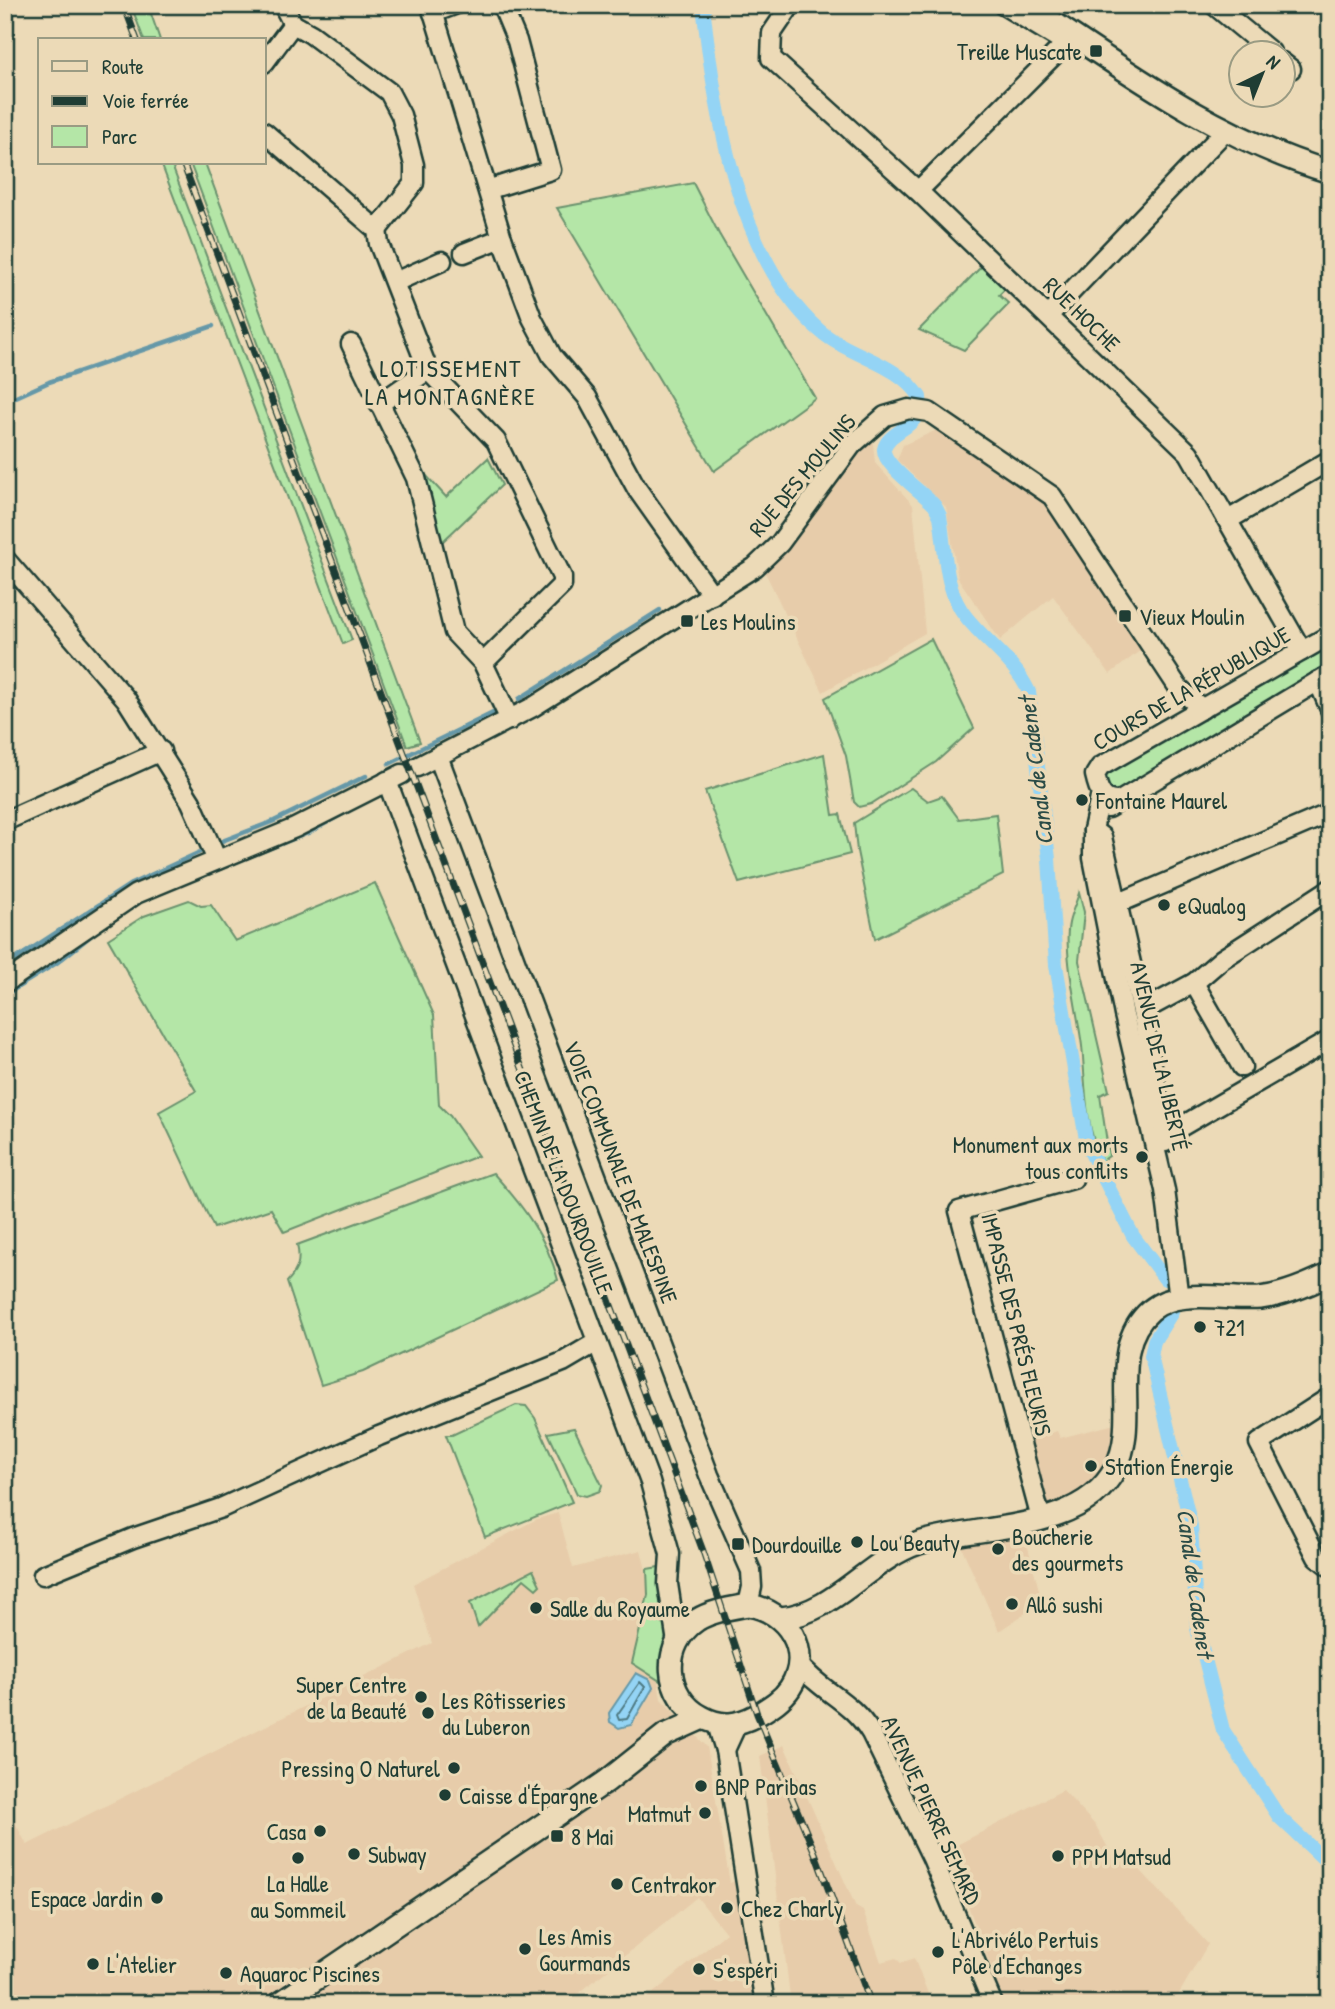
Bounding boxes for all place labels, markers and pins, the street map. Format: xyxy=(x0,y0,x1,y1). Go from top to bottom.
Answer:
place label: Treille Muscate xyxy=(957,36,1082,67)
marker: Treille Muscate xyxy=(1088,43,1104,59)
place label: Vieux Moulin xyxy=(1139,601,1245,632)
place label: Les Moulins xyxy=(701,606,796,637)
marker: Vieux Moulin xyxy=(1117,608,1133,624)
marker: Les Moulins xyxy=(679,613,695,629)
place label: Fontaine Maurel xyxy=(1095,785,1228,816)
marker: Fontaine Maurel xyxy=(1074,792,1090,808)
place label: eQualog xyxy=(1178,890,1246,921)
marker: eQualog xyxy=(1156,897,1172,913)
place label: Monument aux morts tous conflits xyxy=(953,1129,1128,1186)
marker: Monument aux morts tous conflits xyxy=(1134,1149,1150,1165)
place label: 721 xyxy=(1214,1312,1245,1343)
marker: 721 xyxy=(1192,1319,1208,1335)
place label: Station Énergie xyxy=(1105,1451,1234,1482)
marker: Station Énergie xyxy=(1083,1458,1099,1474)
place label: Boucherie des gourmets xyxy=(1012,1521,1124,1578)
place label: Lou Beauty xyxy=(871,1527,960,1558)
place label: Dourdouille xyxy=(752,1529,842,1560)
marker: Lou Beauty xyxy=(849,1534,865,1550)
marker: Dourdouille xyxy=(730,1536,746,1552)
marker: Boucherie des gourmets xyxy=(990,1541,1006,1557)
place label: Allô sushi xyxy=(1026,1589,1103,1620)
place label: Salle du Royaume xyxy=(550,1593,690,1624)
marker: Allô sushi xyxy=(1004,1596,1020,1612)
marker: Salle du Royaume xyxy=(528,1600,544,1616)
place label: Super Centre de la Beauté xyxy=(296,1669,407,1726)
place label: Les Rôtisseries du Luberon xyxy=(442,1685,566,1742)
marker: Super Centre de la Beauté xyxy=(413,1689,429,1705)
marker: Les Rôtisseries du Luberon xyxy=(420,1705,436,1721)
place label: Pressing O Naturel xyxy=(282,1753,441,1784)
marker: Pressing O Naturel xyxy=(446,1760,462,1776)
place label: BNP Paribas xyxy=(715,1771,817,1802)
marker: BNP Paribas xyxy=(693,1778,709,1794)
place label: Caisse d'Épargne xyxy=(459,1780,598,1811)
marker: Caisse d'Épargne xyxy=(437,1787,453,1803)
place label: Matmut xyxy=(628,1798,692,1829)
marker: Matmut xyxy=(697,1805,713,1821)
place label: Casa xyxy=(267,1816,306,1847)
place label: 8 Mai xyxy=(571,1821,614,1852)
marker: Casa xyxy=(312,1823,328,1839)
marker: 8 Mai xyxy=(549,1828,565,1844)
place label: Subway xyxy=(368,1839,427,1870)
place label: PPM Matsud xyxy=(1072,1841,1171,1872)
marker: Subway xyxy=(346,1846,362,1862)
marker: PPM Matsud xyxy=(1050,1848,1066,1864)
marker: La Halle au Sommeil xyxy=(290,1850,306,1866)
place label: La Halle au Sommeil xyxy=(250,1868,346,1925)
place label: Centrakor xyxy=(631,1869,717,1900)
marker: Centrakor xyxy=(609,1876,625,1892)
place label: Espace Jardin xyxy=(31,1883,143,1914)
marker: Espace Jardin xyxy=(149,1890,165,1906)
place label: Chez Charly xyxy=(741,1893,844,1924)
marker: Chez Charly xyxy=(719,1900,735,1916)
place label: Les Amis Gourmands xyxy=(539,1921,630,1978)
place label: L'Abrivélo Pertuis Pôle d'Echanges xyxy=(952,1924,1098,1981)
marker: Les Amis Gourmands xyxy=(517,1941,533,1957)
marker: L'Abrivélo Pertuis Pôle d'Echanges xyxy=(930,1944,946,1960)
place label: L'Atelier xyxy=(107,1949,177,1980)
place label: S'espéri xyxy=(713,1954,778,1985)
marker: L'Atelier xyxy=(85,1956,101,1972)
place label: Aquaroc Piscines xyxy=(240,1958,380,1989)
marker: S'espéri xyxy=(691,1961,707,1977)
marker: Aquaroc Piscines xyxy=(218,1965,234,1981)

